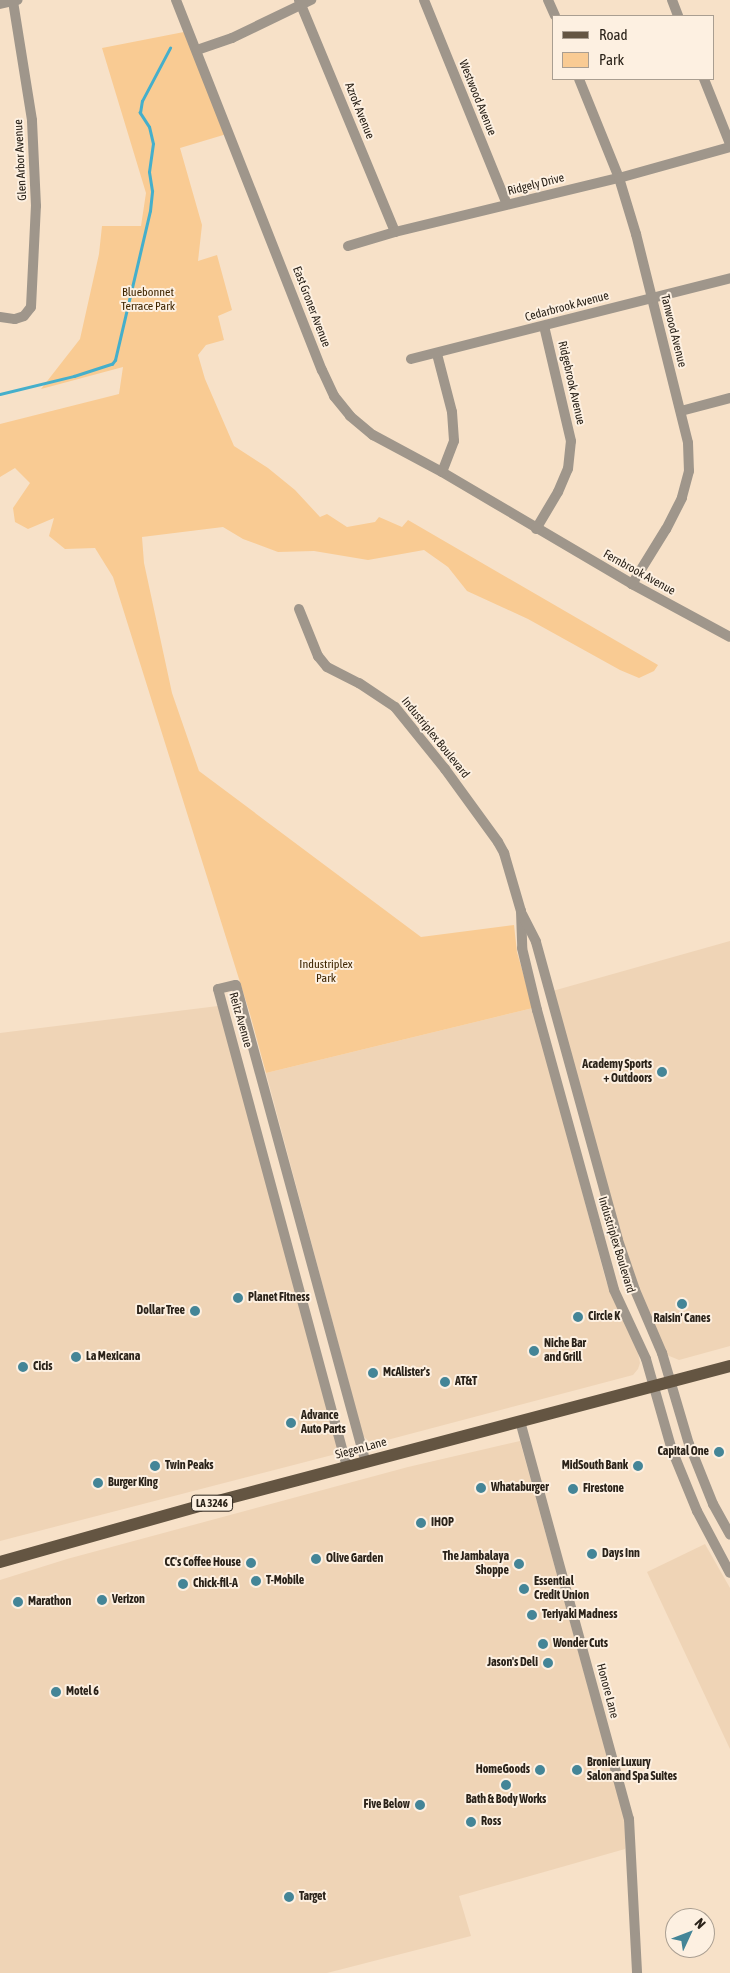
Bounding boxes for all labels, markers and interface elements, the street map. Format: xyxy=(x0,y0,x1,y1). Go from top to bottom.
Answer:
legend xyxy=(552,15,715,80)
text: Road xyxy=(599,26,628,43)
text: Park xyxy=(599,51,624,68)
street label: Westwood Avenue xyxy=(455,58,499,138)
street label: Azrok Avenue xyxy=(341,81,377,141)
street label: Glen Arbor Avenue xyxy=(12,119,30,201)
street label: Ridgely Drive xyxy=(506,171,566,199)
street label: East Groner Avenue xyxy=(289,265,333,349)
park label: Bluebonnet Terrace Park xyxy=(121,286,175,314)
street label: Cedarbrook Avenue xyxy=(523,289,611,325)
street label: Tanwood Avenue xyxy=(657,293,689,369)
street label: Ridgebrook Avenue xyxy=(554,340,588,426)
street label: Fernbrook Avenue xyxy=(601,547,677,599)
street label: Industriplex Boulevard xyxy=(398,695,472,781)
park label: Industriplex Park xyxy=(299,958,353,986)
street label: Reitz Avenue xyxy=(225,991,255,1049)
place label: Academy Sports + Outdoors xyxy=(582,1058,652,1086)
marker: Academy Sports + Outdoors xyxy=(656,1066,668,1078)
street label: Industriplex Boulevard xyxy=(594,1195,638,1295)
place label: Planet Fitness xyxy=(248,1291,310,1305)
marker: Planet Fitness xyxy=(232,1292,244,1304)
marker: Raisin' Canes xyxy=(676,1298,688,1310)
place label: Dollar Tree xyxy=(137,1304,185,1318)
marker: Dollar Tree xyxy=(189,1305,201,1317)
place label: Circle K xyxy=(588,1310,620,1324)
marker: Circle K xyxy=(572,1311,584,1323)
place label: Raisin' Canes xyxy=(653,1312,711,1326)
place label: Niche Bar and Grill xyxy=(544,1337,586,1365)
marker: Niche Bar and Grill xyxy=(528,1345,540,1357)
place label: La Mexicana xyxy=(86,1350,140,1364)
marker: La Mexicana xyxy=(70,1351,82,1363)
place label: Cicis xyxy=(33,1360,53,1374)
marker: Cicis xyxy=(17,1361,29,1373)
place label: McAlister's xyxy=(383,1366,430,1380)
marker: McAlister's xyxy=(367,1367,379,1379)
place label: AT&T xyxy=(455,1375,477,1389)
marker: AT&T xyxy=(439,1376,451,1388)
place label: Advance Auto Parts xyxy=(301,1409,346,1437)
marker: Advance Auto Parts xyxy=(285,1417,297,1429)
street label: Siegen Lane xyxy=(334,1435,388,1463)
place label: Capital One xyxy=(657,1445,709,1459)
marker: Capital One xyxy=(713,1446,725,1458)
place label: Twin Peaks xyxy=(165,1459,213,1473)
place label: MidSouth Bank xyxy=(562,1459,628,1473)
marker: Twin Peaks xyxy=(149,1460,161,1472)
marker: MidSouth Bank xyxy=(632,1460,644,1472)
place label: Burger King xyxy=(108,1476,158,1490)
marker: Burger King xyxy=(92,1477,104,1489)
place label: Whataburger xyxy=(491,1481,549,1495)
marker: Whataburger xyxy=(475,1482,487,1494)
place label: Firestone xyxy=(583,1482,624,1496)
marker: Firestone xyxy=(567,1483,579,1495)
road number: LA 3246 xyxy=(191,1495,233,1512)
place label: IHOP xyxy=(431,1516,454,1530)
marker: IHOP xyxy=(415,1517,427,1529)
place label: Days Inn xyxy=(602,1547,640,1561)
marker: Days Inn xyxy=(586,1548,598,1560)
place label: The Jambalaya Shoppe xyxy=(443,1550,509,1578)
place label: Olive Garden xyxy=(326,1552,383,1566)
marker: Olive Garden xyxy=(310,1553,322,1565)
place label: CC's Coffee House xyxy=(164,1556,241,1570)
marker: CC's Coffee House xyxy=(245,1557,257,1569)
marker: The Jambalaya Shoppe xyxy=(513,1558,525,1570)
place label: T-Mobile xyxy=(266,1574,304,1588)
marker: T-Mobile xyxy=(250,1575,262,1587)
place label: Essential Credit Union xyxy=(534,1575,589,1603)
place label: Chick-fil-A xyxy=(193,1577,238,1591)
marker: Chick-fil-A xyxy=(177,1578,189,1590)
marker: Essential Credit Union xyxy=(518,1583,530,1595)
place label: Verizon xyxy=(112,1593,145,1607)
marker: Verizon xyxy=(96,1594,108,1606)
place label: Marathon xyxy=(28,1595,71,1609)
marker: Marathon xyxy=(12,1596,24,1608)
place label: Teriyaki Madness xyxy=(542,1608,617,1622)
marker: Teriyaki Madness xyxy=(526,1609,538,1621)
place label: Wonder Cuts xyxy=(553,1637,608,1651)
marker: Wonder Cuts xyxy=(537,1638,549,1650)
place label: Jason's Deli xyxy=(487,1656,538,1670)
marker: Jason's Deli xyxy=(542,1657,554,1669)
street label: Honore Lane xyxy=(593,1662,621,1720)
place label: Motel 6 xyxy=(66,1685,99,1699)
marker: Motel 6 xyxy=(50,1686,62,1698)
place label: Bronier Luxury Salon and Spa Suites xyxy=(587,1756,677,1784)
place label: HomeGoods xyxy=(476,1763,530,1777)
marker: HomeGoods xyxy=(534,1764,546,1776)
marker: Bronier Luxury Salon and Spa Suites xyxy=(571,1764,583,1776)
marker: Bath & Body Works xyxy=(500,1779,512,1791)
place label: Bath & Body Works xyxy=(466,1793,546,1807)
place label: Five Below xyxy=(364,1798,410,1812)
marker: Five Below xyxy=(414,1799,426,1811)
place label: Ross xyxy=(481,1815,501,1829)
marker: Ross xyxy=(465,1816,477,1828)
place label: Target xyxy=(299,1890,326,1904)
marker: Target xyxy=(283,1891,295,1903)
north arrow xyxy=(665,1908,715,1958)
text: N xyxy=(692,1915,709,1932)

